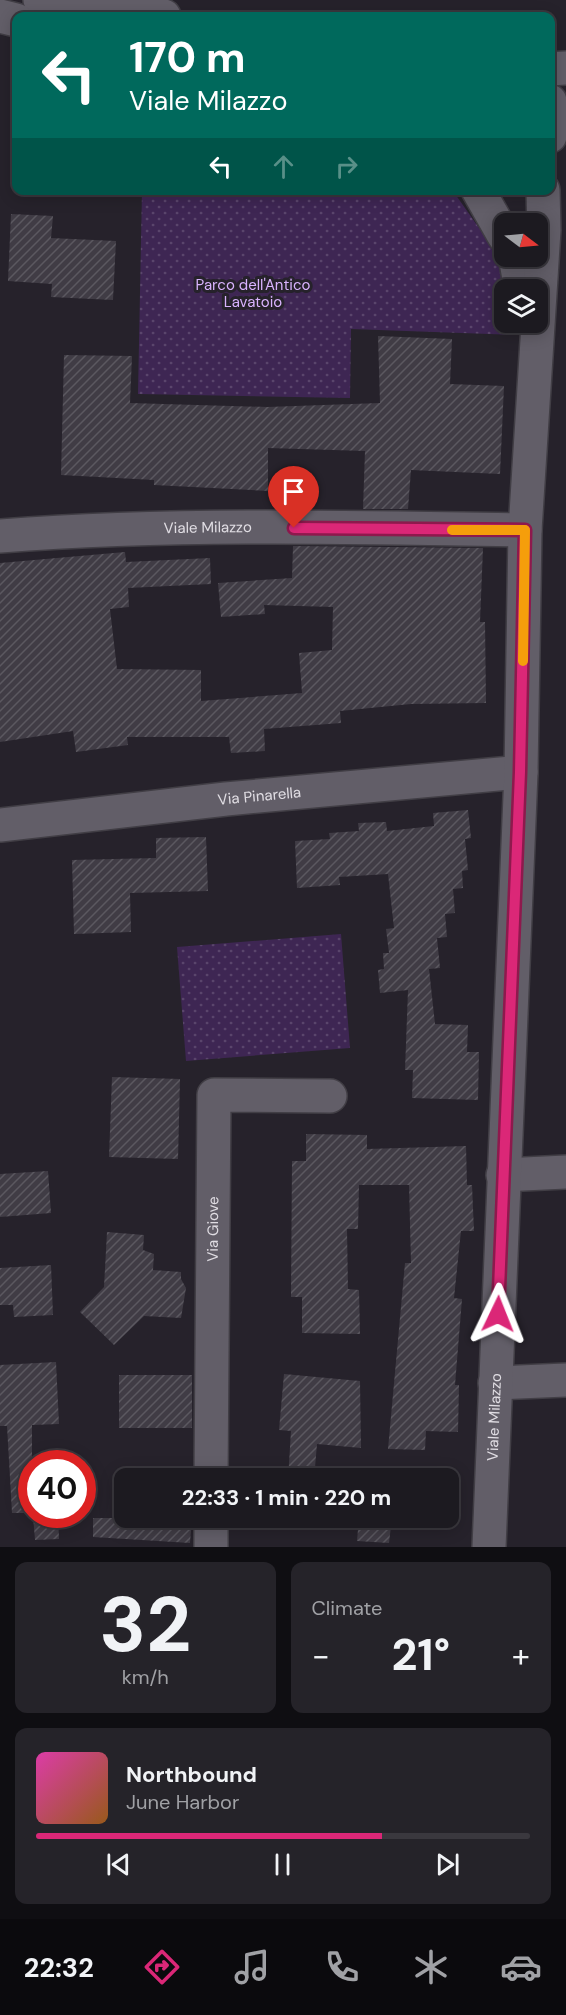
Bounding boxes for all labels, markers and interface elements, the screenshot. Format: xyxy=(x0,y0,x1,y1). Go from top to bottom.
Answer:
text: 170 m xyxy=(129,30,246,85)
icon: left xyxy=(30,36,108,114)
text: Viale Milazzo xyxy=(129,83,287,118)
icon: left xyxy=(204,150,237,183)
icon: ahead xyxy=(267,150,300,183)
icon: right xyxy=(330,150,363,183)
north arrow xyxy=(494,213,548,267)
map controls xyxy=(494,213,548,333)
park label: Parco dell'Antico Lavatoio xyxy=(196,275,311,312)
button: layers xyxy=(494,279,548,333)
pin xyxy=(268,466,319,528)
icon: arrive xyxy=(277,475,310,508)
street label: Viale Milazzo xyxy=(163,517,252,538)
street label: Via Pinarella xyxy=(217,782,302,810)
street label: Via Giove xyxy=(203,1196,223,1262)
position arrow xyxy=(466,1282,530,1346)
street label: Viale Milazzo xyxy=(483,1373,506,1462)
speed limit sign: 40 xyxy=(18,1450,96,1528)
text: 22:33 · 1 min · 220 m xyxy=(182,1483,391,1512)
text: 32 xyxy=(99,1574,191,1675)
text: Climate xyxy=(312,1595,382,1621)
text: 21° xyxy=(391,1625,450,1684)
text: − xyxy=(312,1634,330,1677)
text: + xyxy=(512,1634,530,1677)
text: km/h xyxy=(122,1664,169,1690)
text: Northbound xyxy=(126,1760,257,1789)
text: June Harbor xyxy=(126,1789,239,1815)
icon: previous xyxy=(102,1848,135,1881)
icon: pause xyxy=(266,1848,299,1881)
icon: next xyxy=(431,1848,464,1881)
icon: directions xyxy=(141,1946,183,1988)
icon: music xyxy=(231,1946,273,1988)
icon: phone xyxy=(321,1946,363,1988)
icon: climate xyxy=(410,1946,452,1988)
icon: car xyxy=(500,1946,542,1988)
text: 22:32 xyxy=(24,1950,94,1985)

